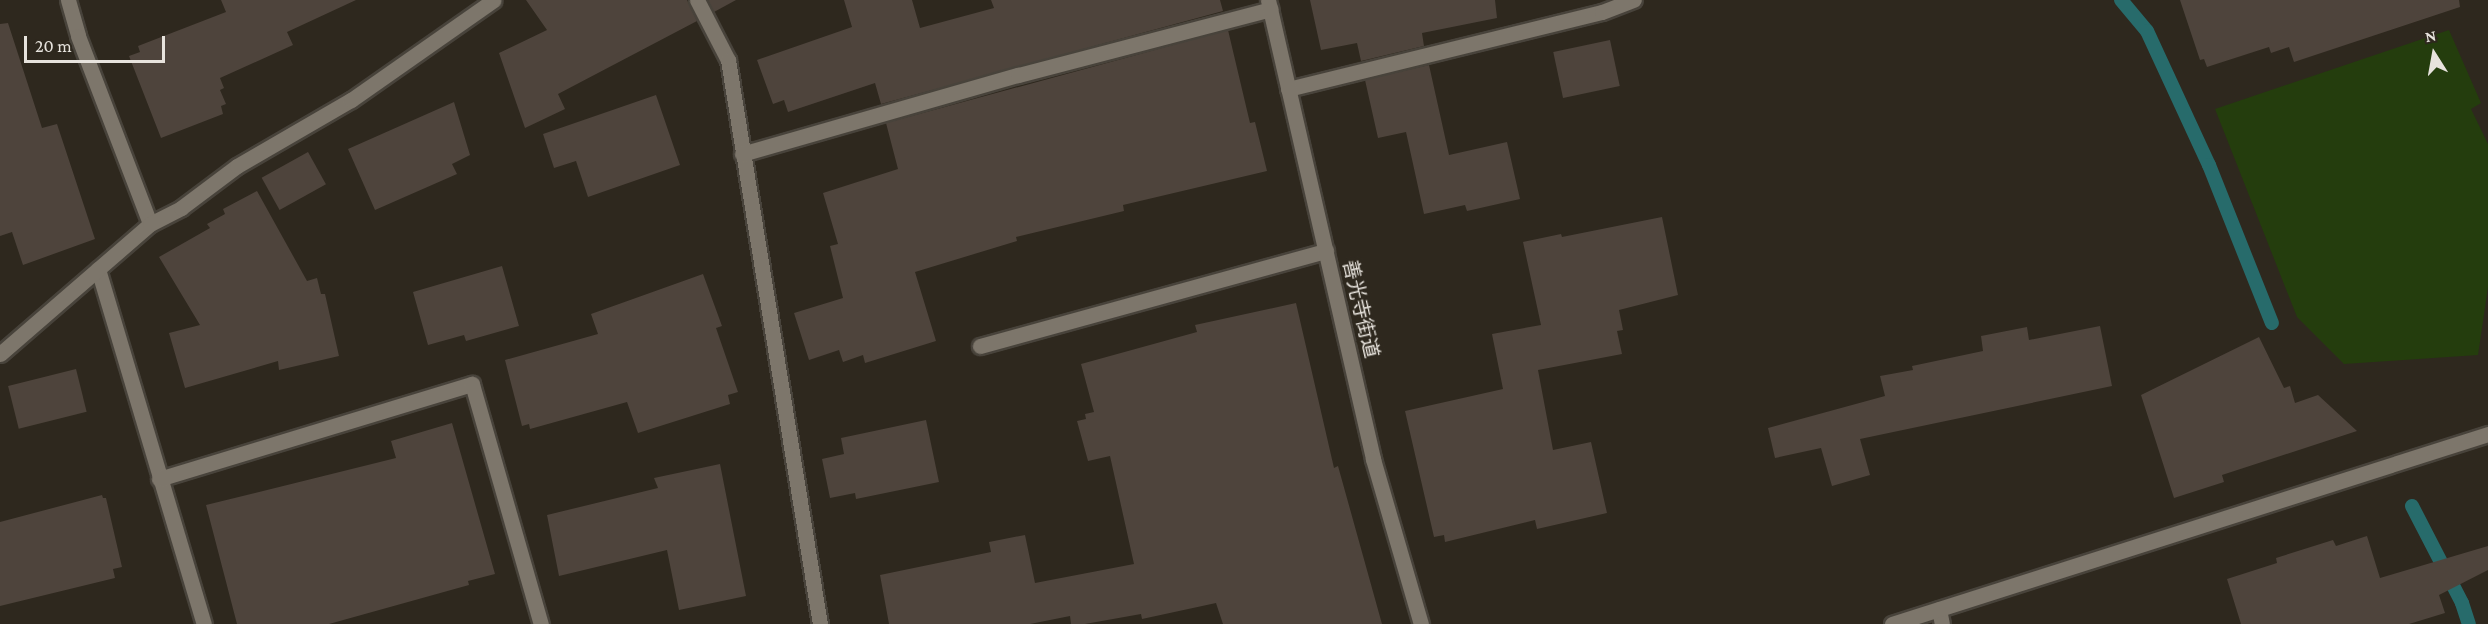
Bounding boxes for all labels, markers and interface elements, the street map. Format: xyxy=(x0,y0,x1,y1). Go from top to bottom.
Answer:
scale bar xyxy=(27,24,168,62)
north arrow xyxy=(2404,24,2464,84)
text: N xyxy=(2423,26,2437,45)
text: 20 m xyxy=(35,36,72,56)
street label: 善光寺街道 xyxy=(1338,258,1384,360)

